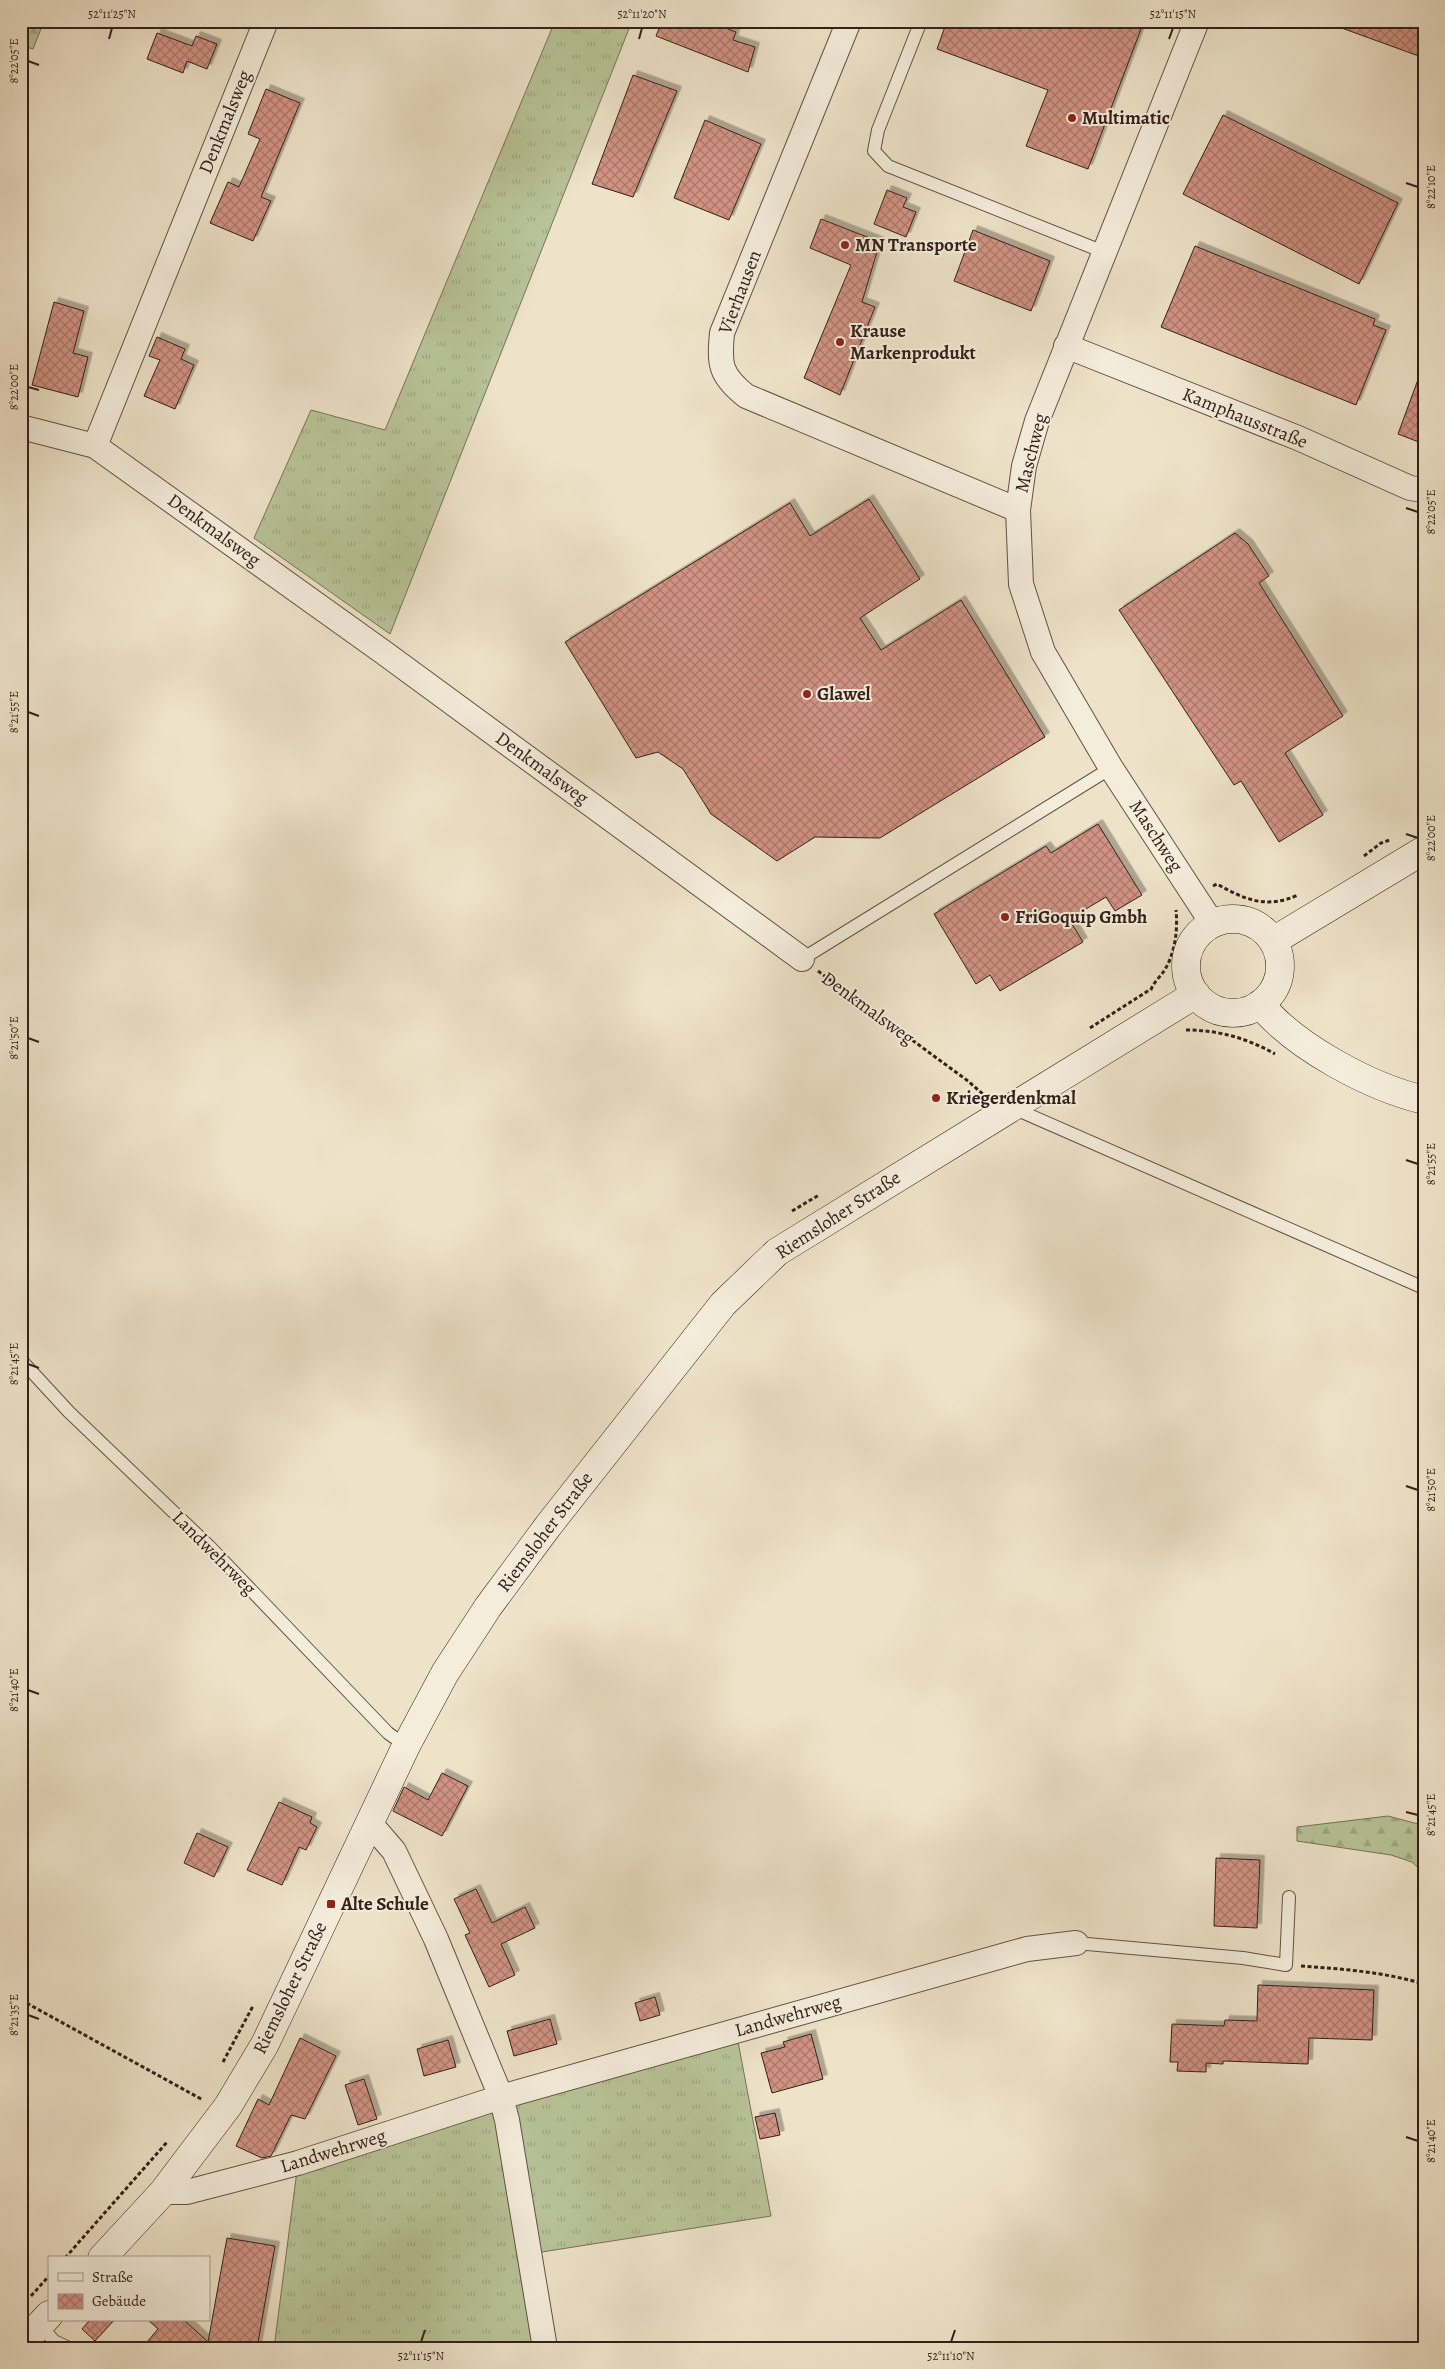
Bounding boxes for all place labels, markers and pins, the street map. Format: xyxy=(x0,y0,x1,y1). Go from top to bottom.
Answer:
place label: Multimatic xyxy=(1082,105,1170,131)
marker: Multimatic xyxy=(1066,112,1078,124)
place label: MN Transporte xyxy=(855,232,977,258)
marker: MN Transporte xyxy=(839,239,851,251)
place label: Krause Markenprodukt xyxy=(850,318,977,366)
marker: Krause Markenprodukt xyxy=(834,336,846,348)
place label: Glawel xyxy=(817,681,871,707)
marker: Glawel xyxy=(801,688,813,700)
place label: FriGoquip Gmbh xyxy=(1015,904,1147,930)
marker: FriGoquip Gmbh xyxy=(999,911,1011,923)
place label: Kriegerdenkmal xyxy=(946,1085,1076,1111)
marker: Kriegerdenkmal xyxy=(930,1092,942,1104)
place label: Alte Schule xyxy=(340,1891,429,1917)
marker: Alte Schule xyxy=(325,1898,337,1910)

